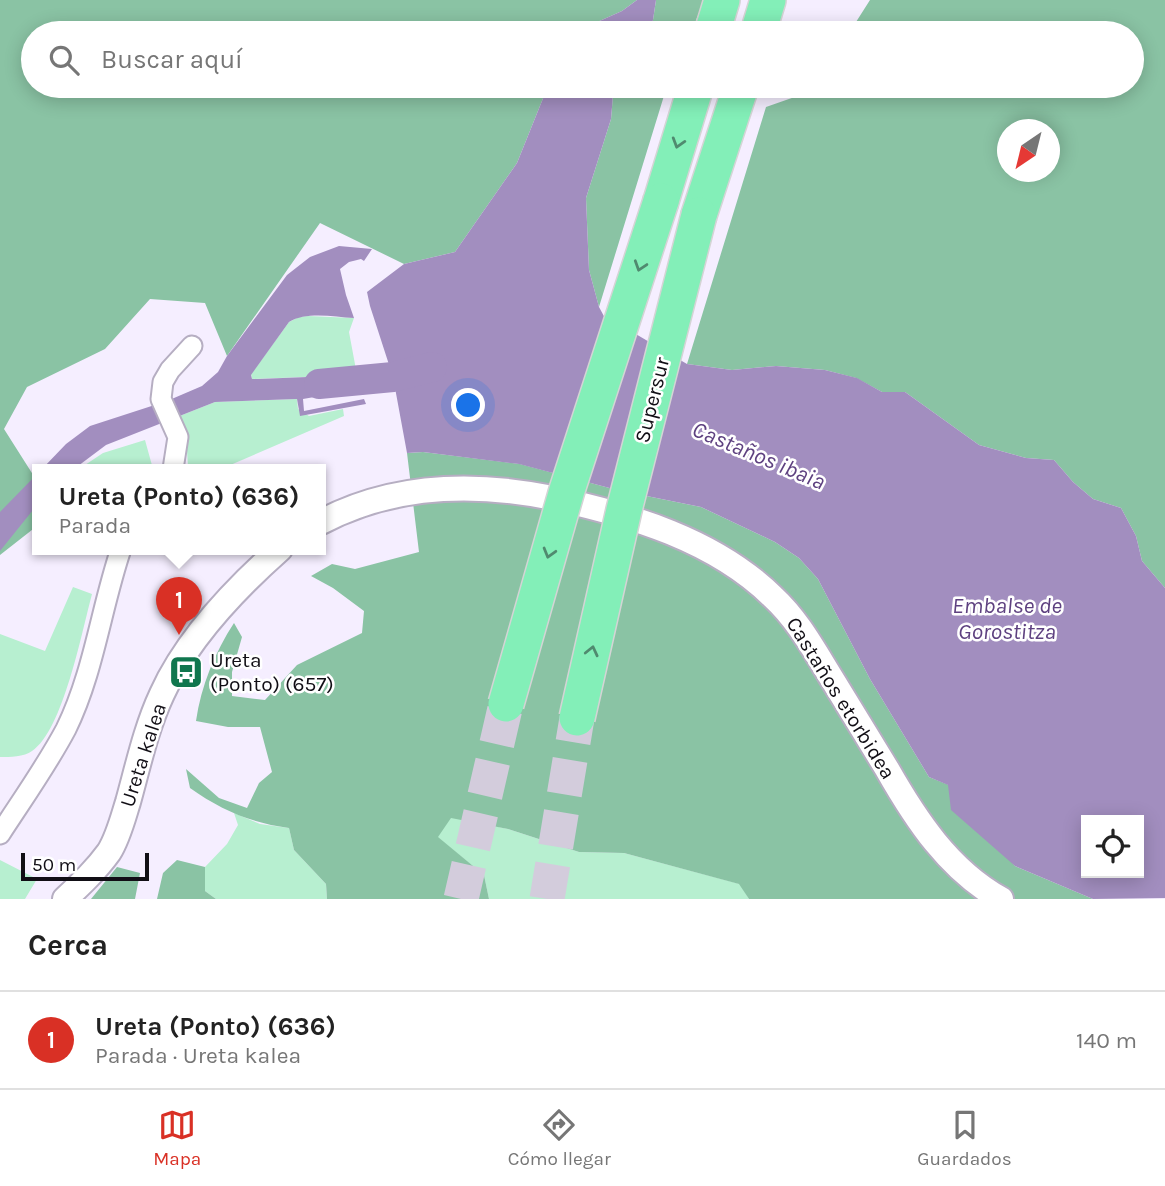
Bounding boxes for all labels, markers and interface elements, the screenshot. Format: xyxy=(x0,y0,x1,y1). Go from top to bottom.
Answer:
search box xyxy=(21,21,1144,98)
icon: search xyxy=(45,41,83,79)
text: Buscar aquí xyxy=(101,44,243,75)
north arrow xyxy=(997,119,1060,182)
one-way arrow xyxy=(672,137,687,149)
one-way arrow xyxy=(633,259,648,271)
street label: Supersur xyxy=(630,354,674,445)
your location xyxy=(451,388,485,422)
water label: Castaños ibaia xyxy=(688,415,829,496)
popup xyxy=(32,464,326,555)
text: Ureta (Ponto) (636) xyxy=(59,481,299,512)
text: Parada xyxy=(59,512,131,539)
one-way arrow xyxy=(543,547,558,559)
pin: 1 xyxy=(156,577,202,635)
water label: Embalse de Gorostitza xyxy=(952,592,1062,645)
street label: Castaños etorbidea xyxy=(781,613,901,783)
one-way arrow xyxy=(584,646,599,658)
place label: Ureta (Ponto) (657) xyxy=(210,648,334,696)
bus stop icon: Ureta (Ponto) (657) xyxy=(167,653,205,691)
street label: Ureta kalea xyxy=(115,700,171,810)
map controls xyxy=(1081,815,1144,878)
button: locate xyxy=(1081,815,1144,878)
scale bar xyxy=(21,850,149,882)
text: 50 m xyxy=(32,854,76,876)
text: Cerca xyxy=(28,927,108,963)
text: Ureta (Ponto) (636) xyxy=(95,1011,336,1042)
text: 1 xyxy=(47,1027,55,1054)
text: 140 m xyxy=(1076,1027,1137,1054)
text: Parada · Ureta kalea xyxy=(95,1042,301,1069)
tab: Mapa xyxy=(153,1106,201,1170)
tab: Cómo llegar xyxy=(508,1106,611,1170)
tab: Guardados xyxy=(917,1106,1012,1170)

